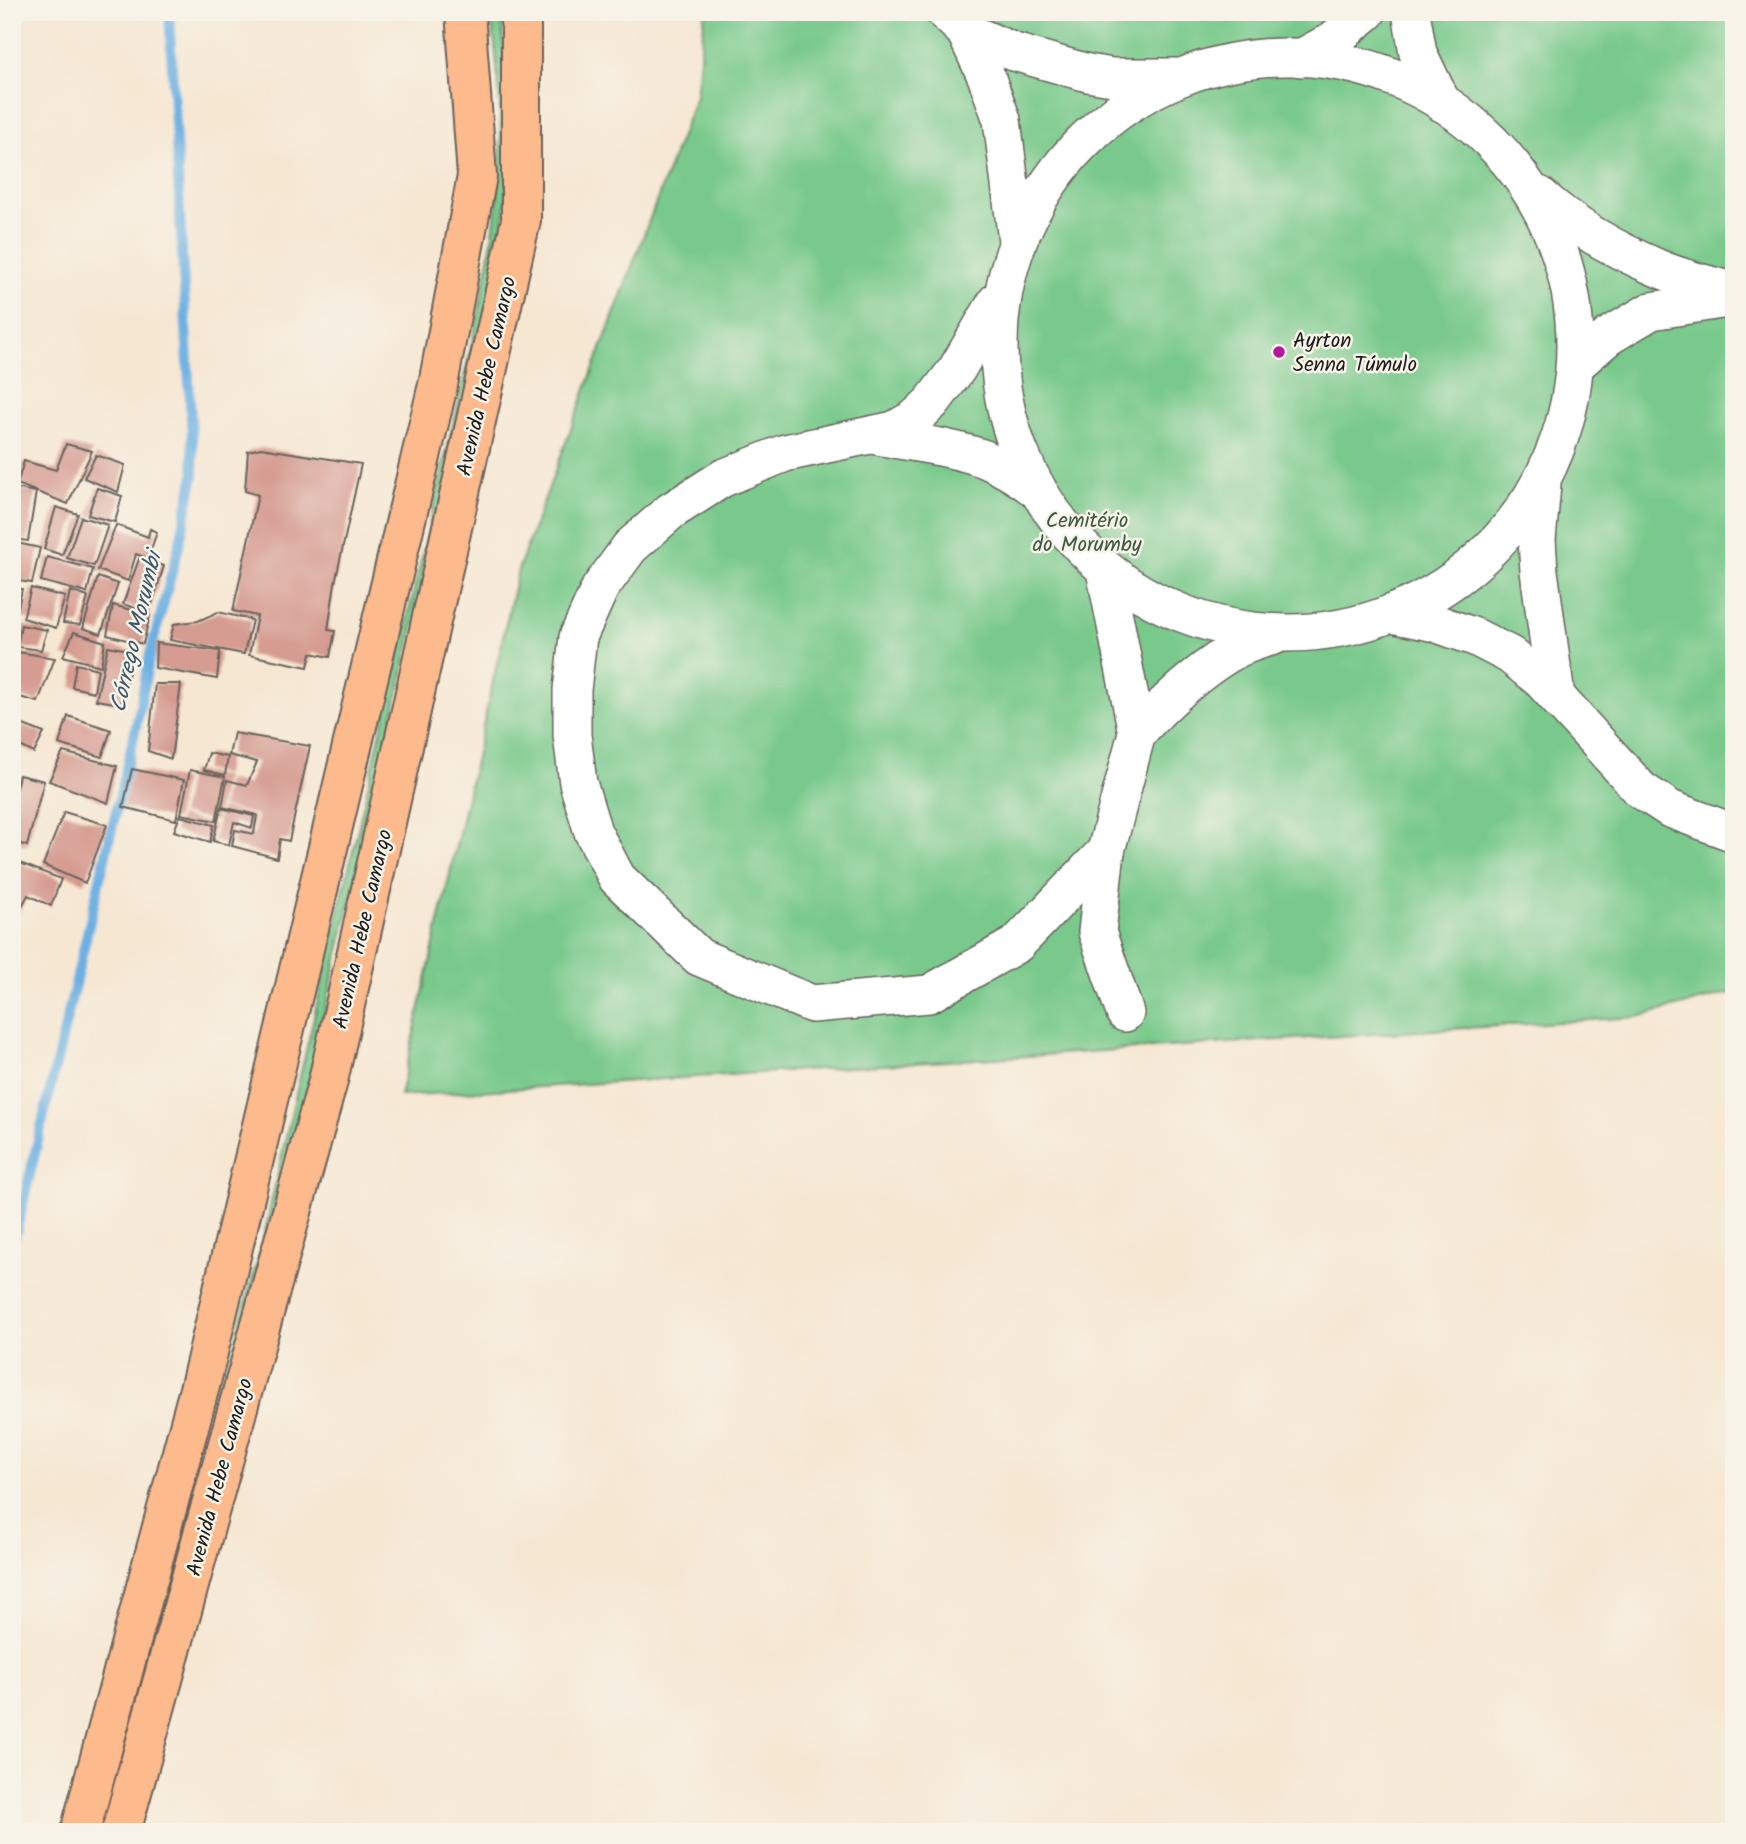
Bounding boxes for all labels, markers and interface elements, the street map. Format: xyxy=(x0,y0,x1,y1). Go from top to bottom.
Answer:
street label: Avenida Hebe Camargo xyxy=(448,273,526,479)
place label: Ayrton Senna Túmulo xyxy=(1293,325,1417,382)
marker: Ayrton Senna Túmulo xyxy=(1271,344,1287,360)
park label: Cemitério do Morumby xyxy=(1032,505,1142,562)
water label: Córrego Morumbi xyxy=(101,544,174,716)
street label: Avenida Hebe Camargo xyxy=(324,826,402,1032)
street label: Avenida Hebe Camargo xyxy=(178,1375,263,1580)

